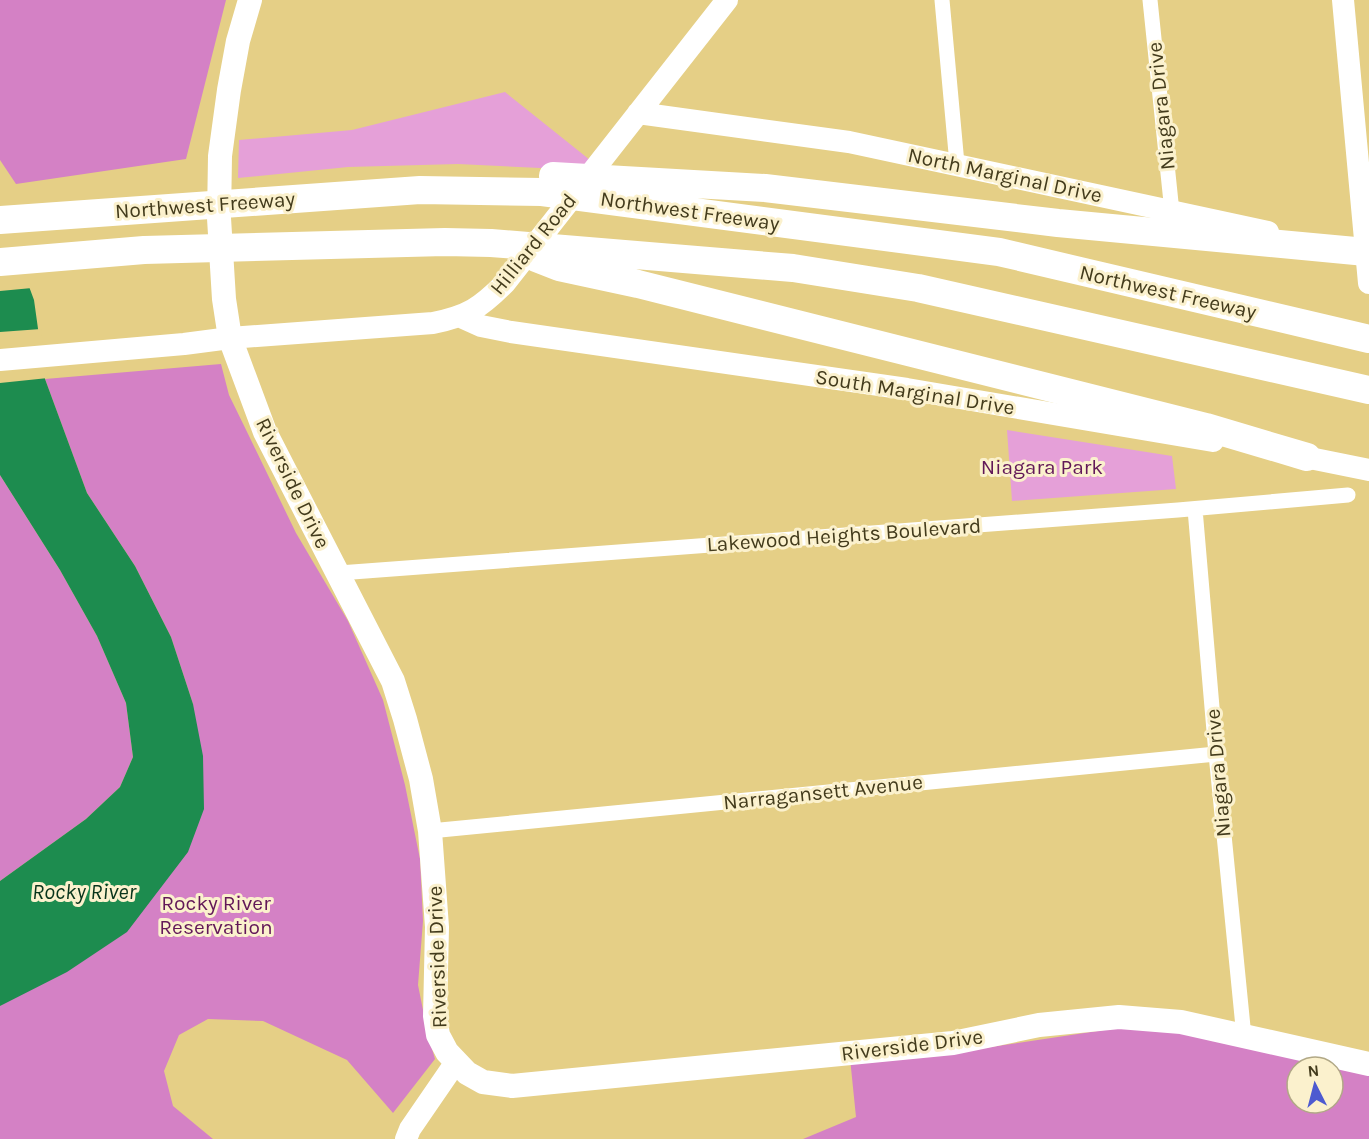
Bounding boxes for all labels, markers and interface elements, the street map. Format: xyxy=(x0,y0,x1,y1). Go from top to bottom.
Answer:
street label: Niagara Drive xyxy=(1142,41,1180,171)
street label: North Marginal Drive xyxy=(906,143,1104,207)
street label: Northwest Freeway xyxy=(114,187,296,223)
street label: Northwest Freeway xyxy=(599,187,781,235)
street label: Hilliard Road xyxy=(485,189,581,299)
street label: Northwest Freeway xyxy=(1077,260,1259,324)
street label: South Marginal Drive xyxy=(814,364,1016,420)
street label: Riverside Drive xyxy=(251,414,335,552)
park label: Niagara Park xyxy=(981,455,1103,479)
street label: Lakewood Heights Boulevard xyxy=(706,513,982,557)
street label: Niagara Drive xyxy=(1200,708,1236,838)
street label: Narragansett Avenue xyxy=(722,770,924,814)
water label: Rocky River xyxy=(32,879,137,905)
street label: Riverside Drive xyxy=(423,885,451,1029)
park label: Rocky River Reservation xyxy=(159,891,273,939)
street label: Riverside Drive xyxy=(840,1024,984,1066)
north arrow xyxy=(1285,1055,1345,1115)
text: N xyxy=(1307,1061,1320,1081)

